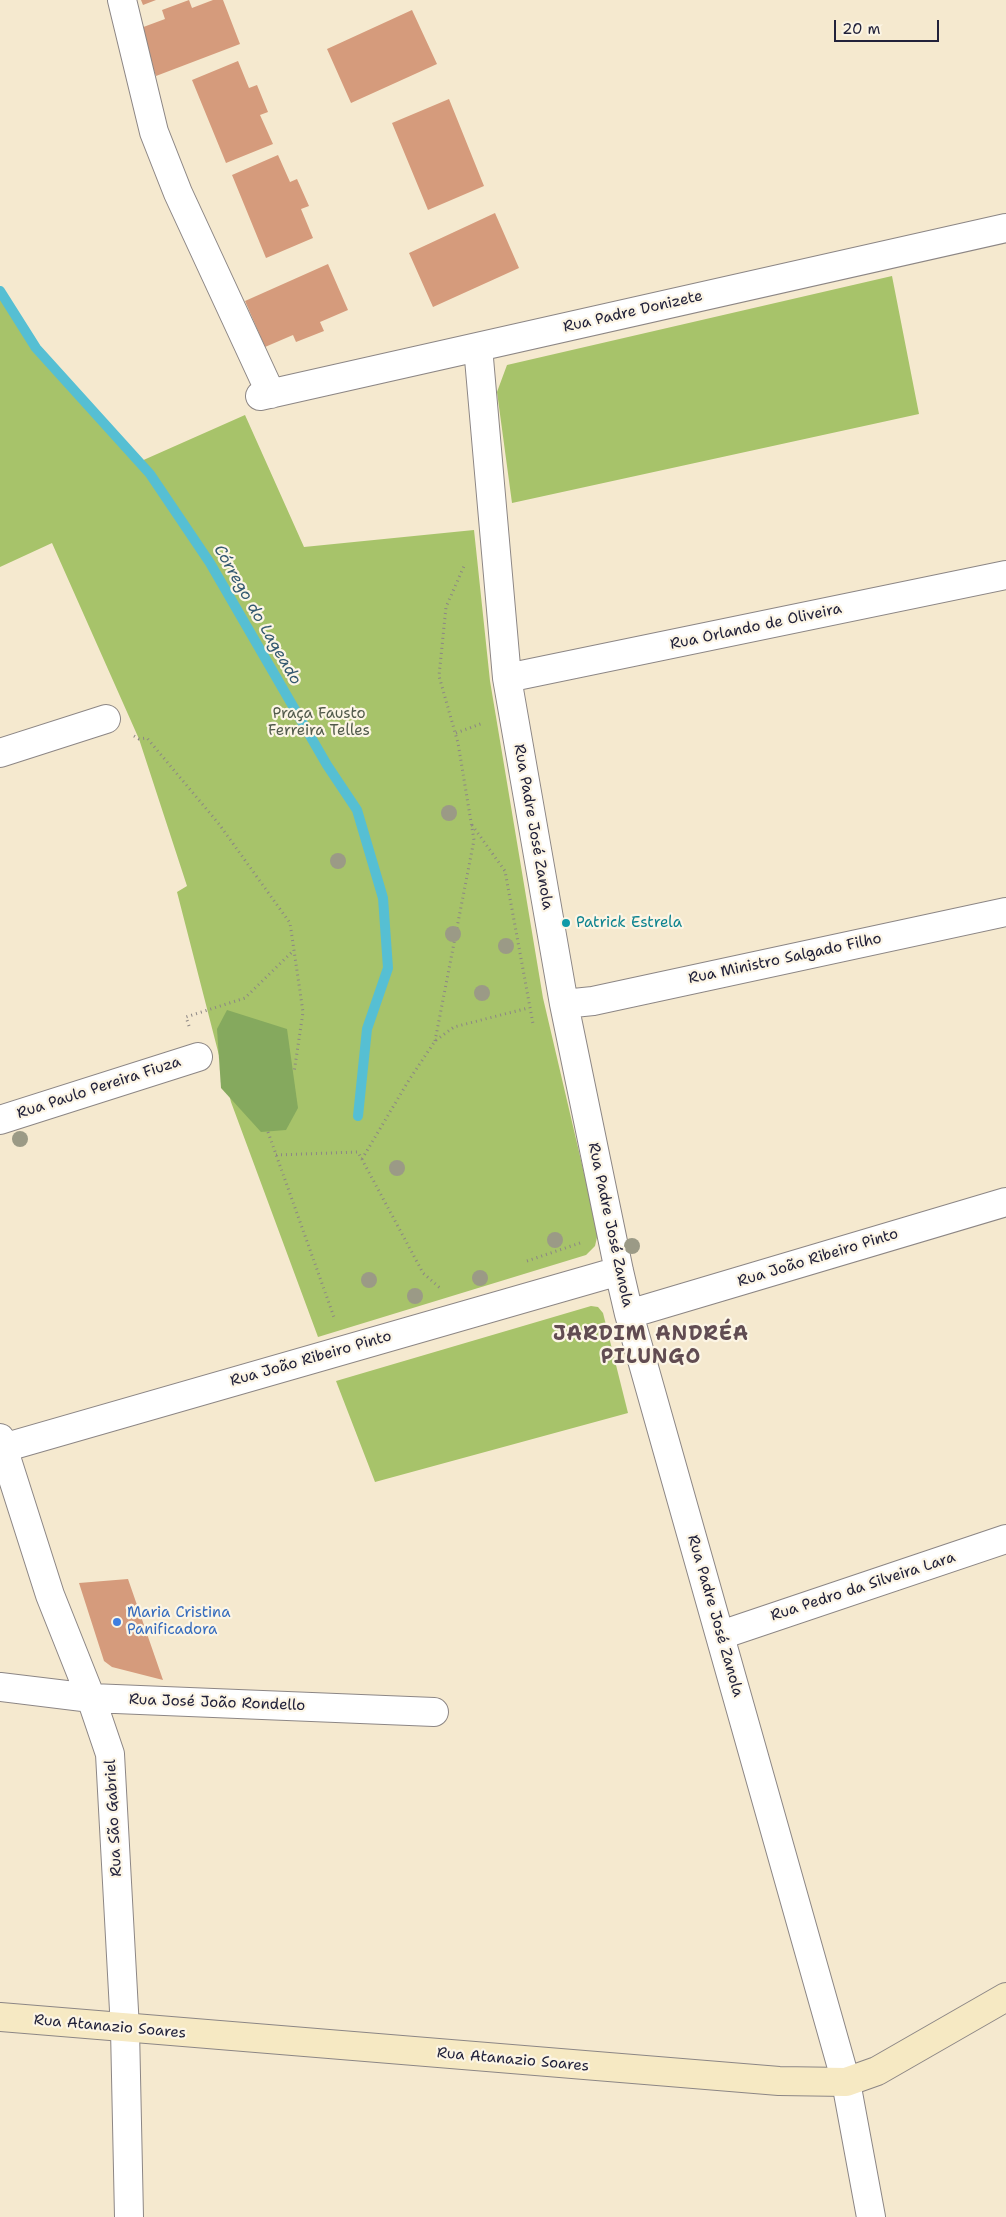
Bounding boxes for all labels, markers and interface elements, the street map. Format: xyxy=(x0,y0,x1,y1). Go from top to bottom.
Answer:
scale bar xyxy=(836,10,941,42)
text: 20 m xyxy=(842,19,881,39)
street label: Rua Padre Donizete xyxy=(562,287,704,337)
water label: Córrego do Lageado xyxy=(209,542,305,688)
street label: Rua Orlando de Oliveira xyxy=(669,600,843,654)
park label: Praça Fausto Ferreira Telles xyxy=(268,705,370,740)
street label: Rua Padre José Zanola xyxy=(510,743,556,911)
place label: Patrick Estrela xyxy=(576,914,682,932)
marker: Patrick Estrela xyxy=(560,917,572,929)
street label: Rua Ministro Salgado Filho xyxy=(687,930,883,988)
street label: Rua Paulo Pereira Fiuza xyxy=(15,1053,183,1123)
street label: Rua Padre José Zanola xyxy=(584,1141,636,1309)
street label: Rua João Ribeiro Pinto xyxy=(736,1225,900,1291)
district label: JARDIM ANDRÉA PILUNGO xyxy=(551,1323,751,1370)
street label: Rua João Ribeiro Pinto xyxy=(228,1327,394,1391)
street label: Rua Padre José Zanola xyxy=(683,1533,747,1699)
street label: Rua Pedro da Silveira Lara xyxy=(768,1549,958,1625)
place label: Maria Cristina Panificadora xyxy=(127,1604,231,1639)
marker: Maria Cristina Panificadora xyxy=(111,1616,123,1628)
street label: Rua José João Rondello xyxy=(128,1691,306,1715)
street label: Rua São Gabriel xyxy=(102,1759,126,1877)
street label: Rua Atanazio Soares xyxy=(33,2011,187,2043)
street label: Rua Atanazio Soares xyxy=(436,2044,590,2076)

